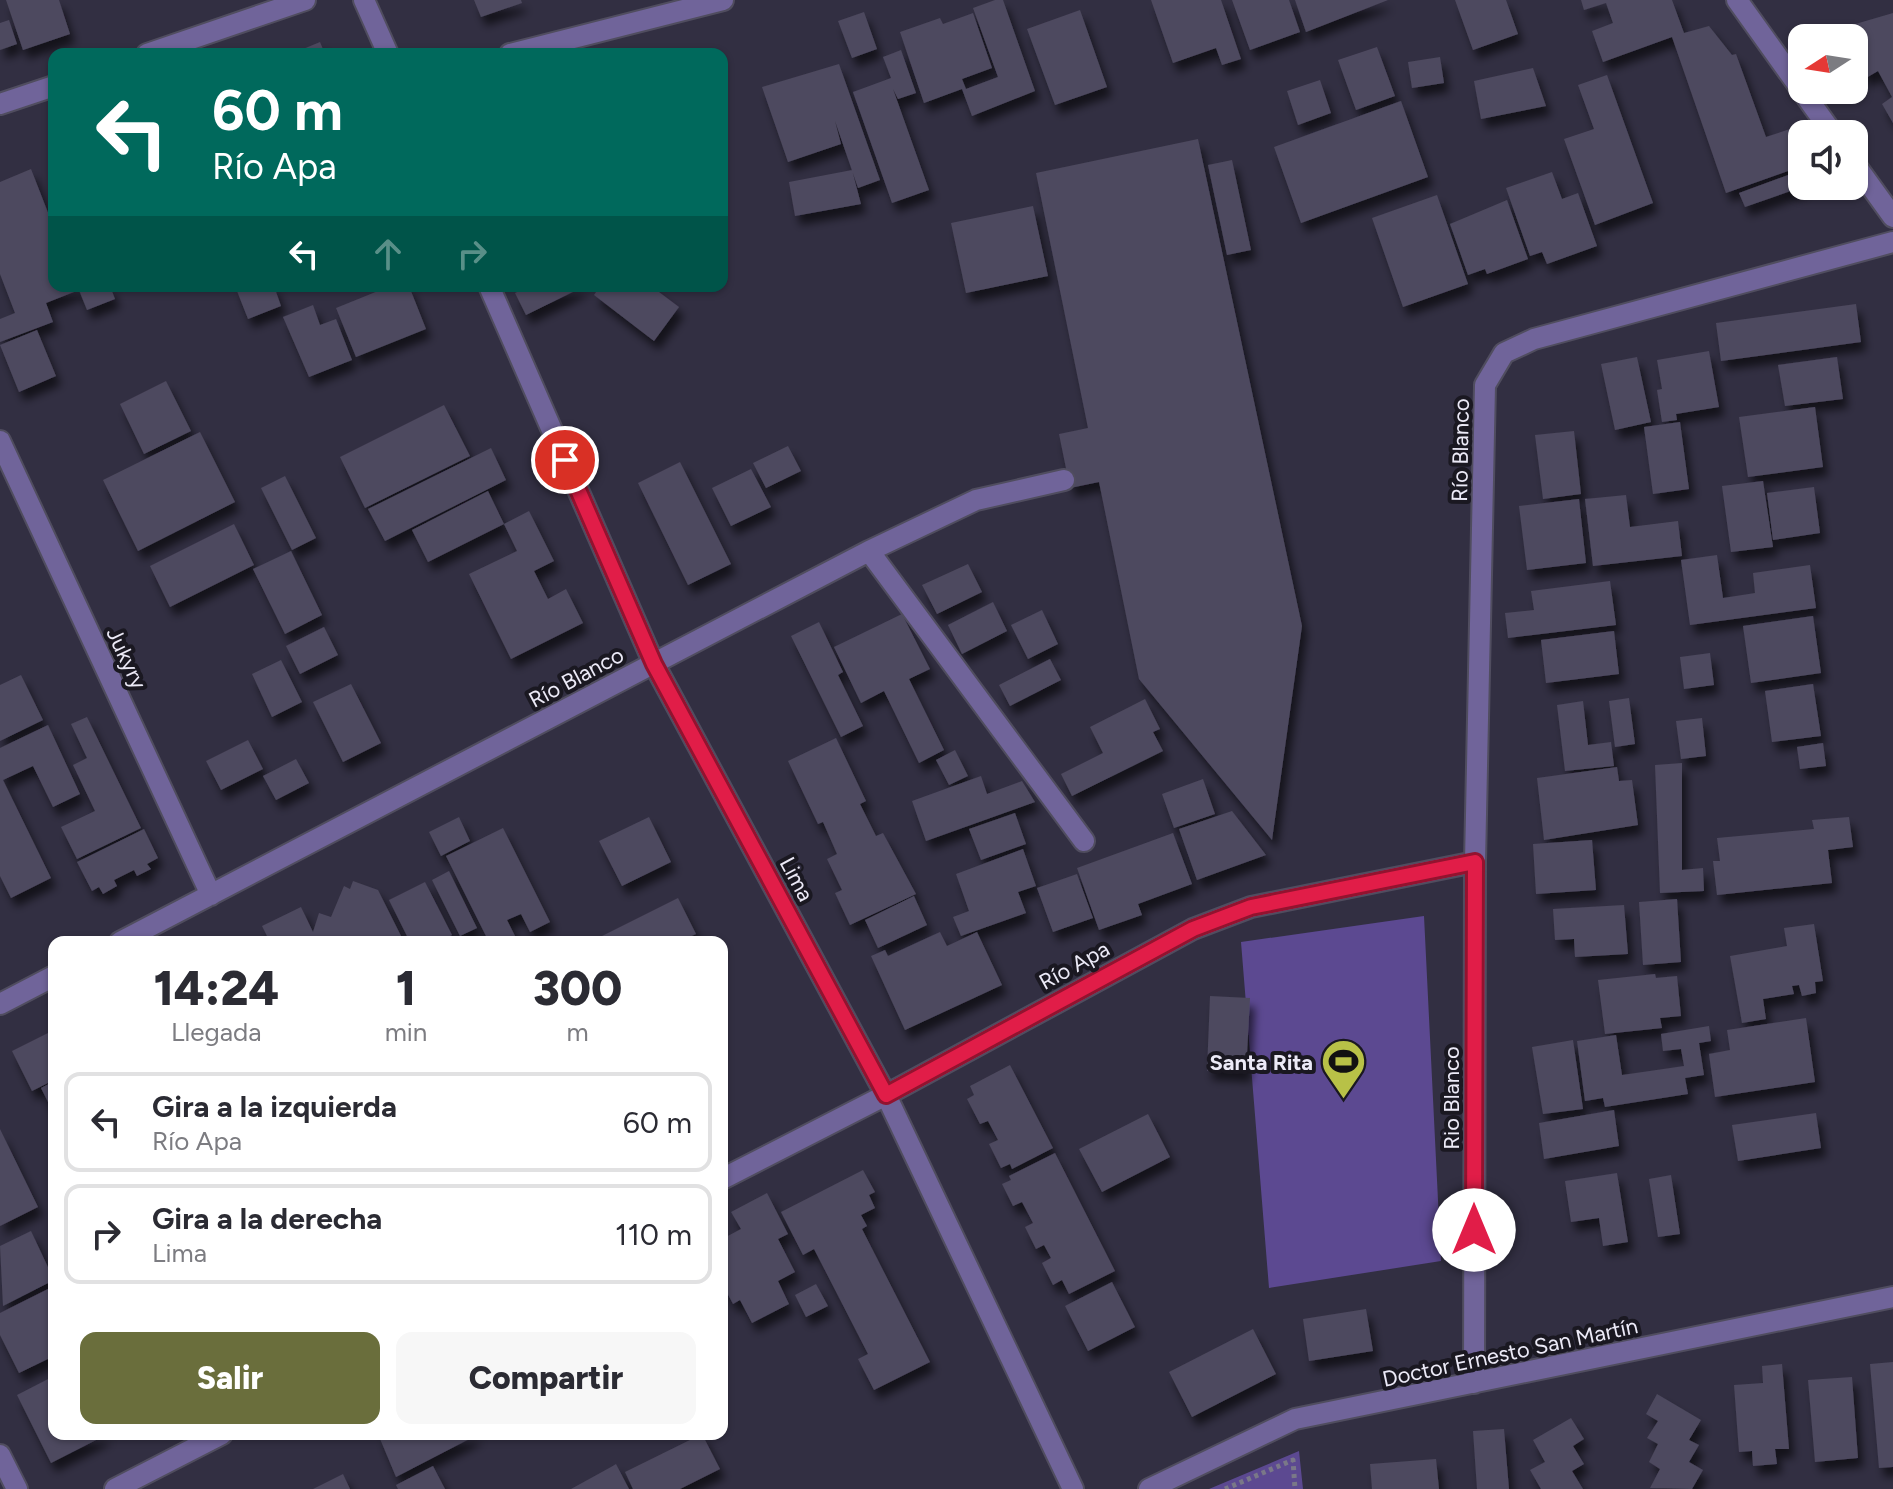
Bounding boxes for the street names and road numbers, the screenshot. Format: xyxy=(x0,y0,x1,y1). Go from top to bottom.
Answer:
street label: Río Blanco xyxy=(1446,398,1475,502)
street label: Jukyry xyxy=(101,623,153,694)
street label: Río Blanco xyxy=(524,641,628,714)
street label: Lima xyxy=(774,852,819,906)
street label: Río Apa xyxy=(1034,935,1114,996)
street label: Rio Blanco xyxy=(1438,1046,1465,1150)
street label: Doctor Ernesto San Martín xyxy=(1380,1312,1640,1393)

